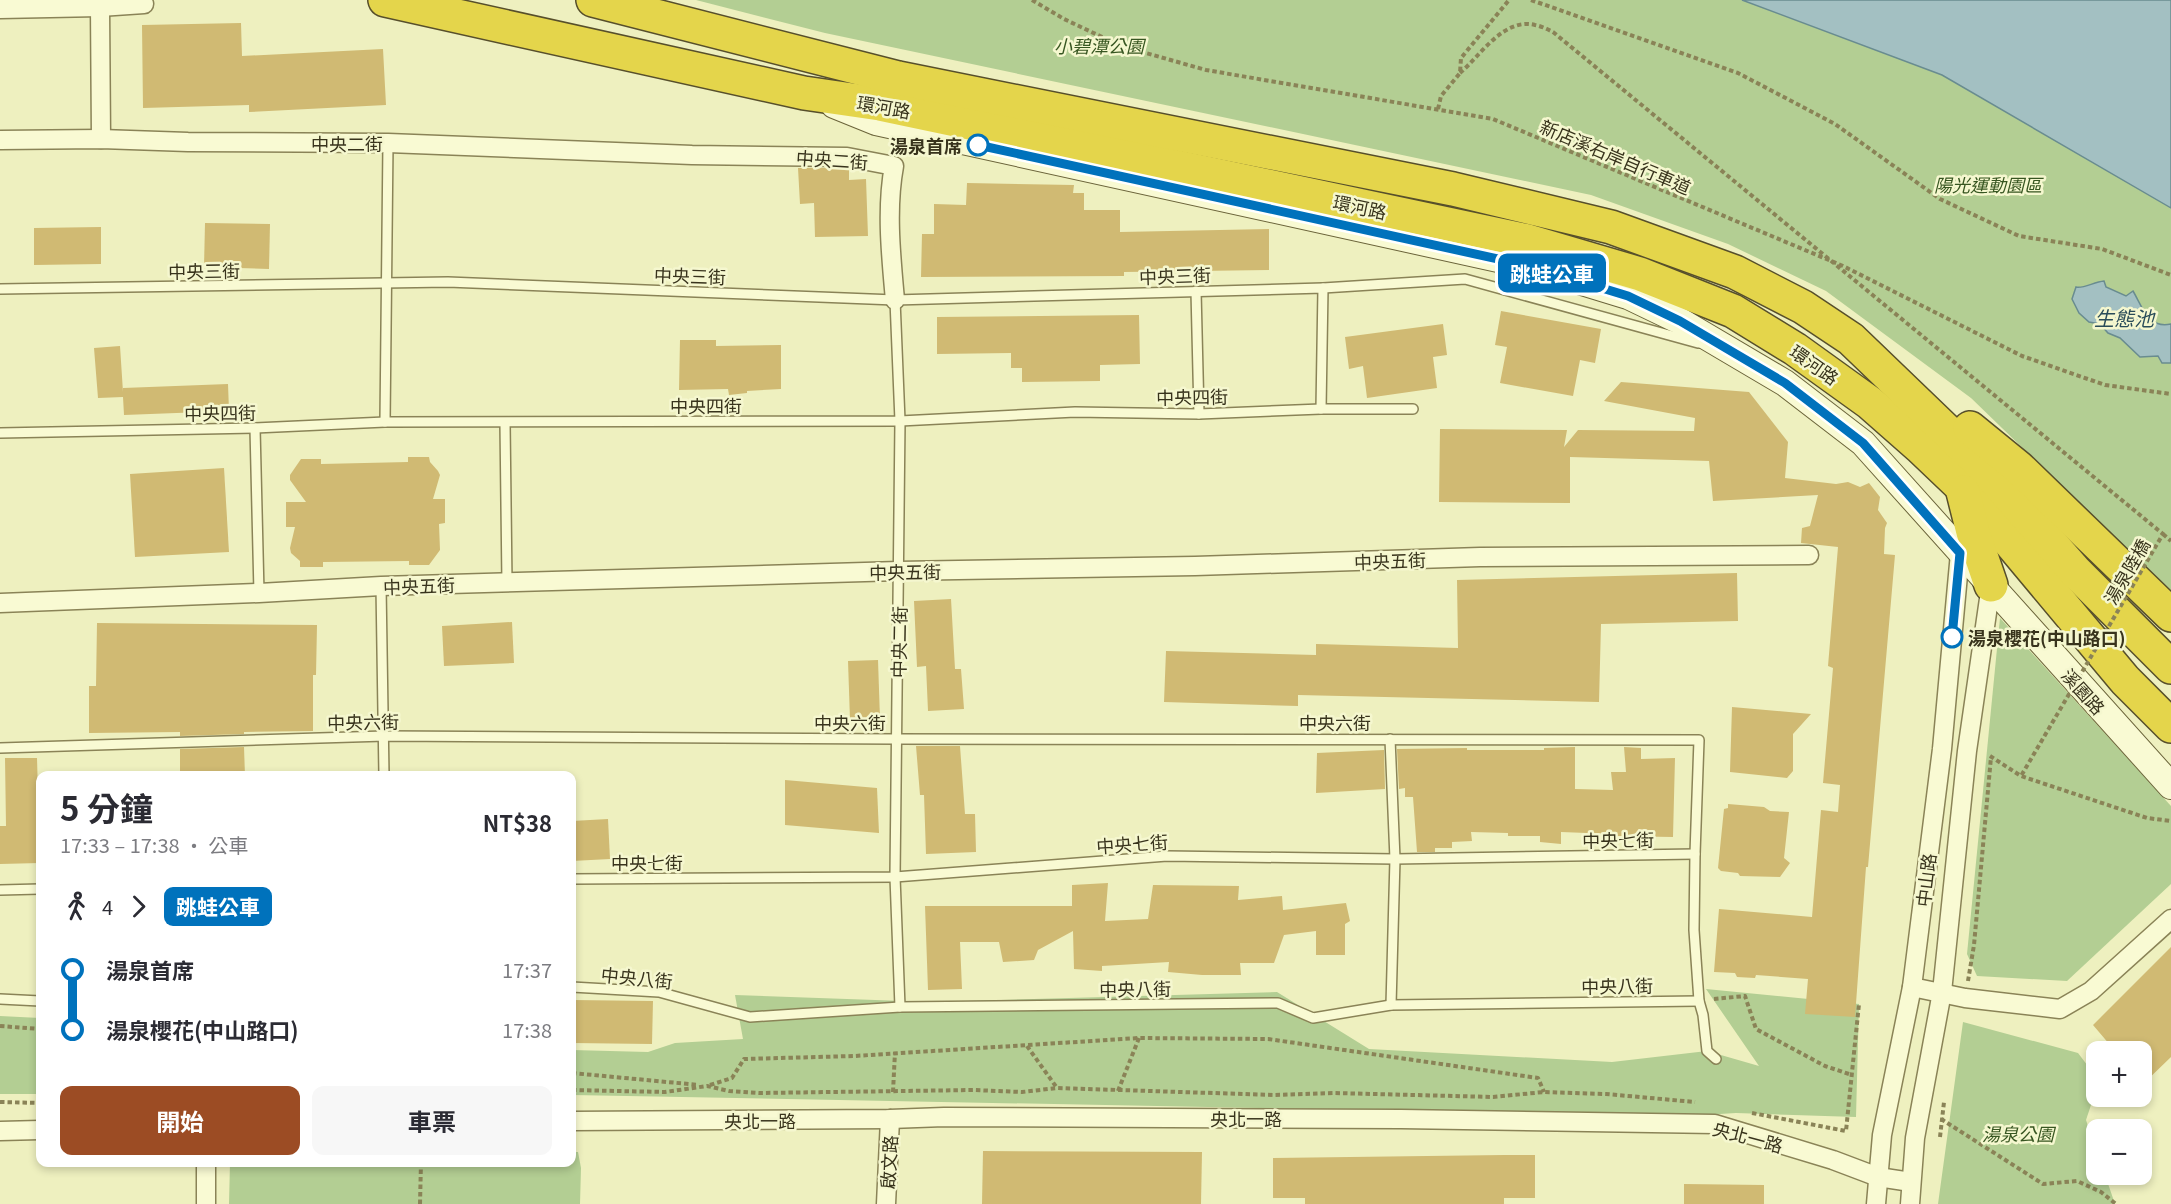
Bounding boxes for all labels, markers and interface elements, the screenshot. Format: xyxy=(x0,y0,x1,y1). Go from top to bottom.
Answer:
park label: 小碧潭公園 xyxy=(1054,32,1147,58)
street label: 環河路 xyxy=(855,89,913,123)
street label: 新店溪右岸自行車道 xyxy=(1536,112,1696,200)
street label: 中央二街 xyxy=(311,130,383,156)
place label: 湯泉首席 xyxy=(890,132,962,158)
marker: 湯泉首席 xyxy=(967,134,989,156)
street label: 中央二街 xyxy=(795,144,869,174)
park label: 陽光運動園區 xyxy=(1934,171,2044,197)
street label: 環河路 xyxy=(1331,188,1389,224)
line badge: 跳蛙公車 xyxy=(1510,254,1594,292)
street label: 中央三街 xyxy=(168,256,240,284)
text: 跳蛙公車 xyxy=(1510,258,1594,288)
street label: 中央三街 xyxy=(654,261,726,289)
street label: 中央三街 xyxy=(1139,261,1211,289)
water label: 生態池 xyxy=(2094,303,2156,332)
street label: 環河路 xyxy=(1785,338,1845,390)
street label: 中央四街 xyxy=(1156,382,1228,410)
street label: 中央四街 xyxy=(670,392,742,418)
street label: 中央四街 xyxy=(184,398,256,426)
street label: 湯泉陸橋 xyxy=(2097,533,2155,609)
street label: 中央五街 xyxy=(1354,546,1426,574)
street label: 中央五街 xyxy=(869,557,941,585)
street label: 中央五街 xyxy=(383,571,455,599)
street label: 中央二街 xyxy=(884,606,912,678)
place label: 湯泉櫻花(中山路口) xyxy=(1968,624,2126,650)
marker: 湯泉櫻花(中山路口) xyxy=(1941,626,1963,648)
street label: 溪園路 xyxy=(2056,662,2112,720)
street label: 中央六街 xyxy=(327,707,399,735)
street label: 中央六街 xyxy=(814,709,886,735)
street label: 中央六街 xyxy=(1299,709,1371,735)
text: 5 分鐘 xyxy=(60,783,153,831)
text: NT$38 xyxy=(483,806,552,838)
street label: 中央七街 xyxy=(1582,825,1654,853)
street label: 中央七街 xyxy=(1095,828,1169,858)
text: 17:33 – 17:38 · 公車 xyxy=(60,830,249,859)
street label: 中央七街 xyxy=(611,849,683,875)
street label: 中山路 xyxy=(1909,852,1941,908)
icon: walk xyxy=(60,890,93,923)
icon: forward xyxy=(122,890,155,923)
text: 跳蛙公車 xyxy=(176,891,260,921)
text: 4 xyxy=(102,892,113,921)
text: 湯泉首席 xyxy=(106,953,194,985)
text: 17:37 xyxy=(502,955,552,984)
street label: 中央八街 xyxy=(600,960,674,994)
street label: 中央八街 xyxy=(1581,971,1653,999)
street label: 中央八街 xyxy=(1099,974,1171,1002)
text: 湯泉櫻花(中山路口) xyxy=(106,1013,299,1045)
text: 17:38 xyxy=(502,1015,552,1044)
map controls xyxy=(2086,1041,2152,1185)
button: + xyxy=(2086,1041,2152,1107)
button: 開始 xyxy=(60,1086,300,1155)
button: 車票 xyxy=(312,1086,552,1155)
street label: 央北一路 xyxy=(1210,1105,1282,1131)
street label: 央北一路 xyxy=(724,1107,796,1133)
street label: 央北一路 xyxy=(1710,1114,1786,1158)
button: − xyxy=(2086,1119,2152,1185)
park label: 湯泉公園 xyxy=(1982,1120,2057,1146)
street label: 啟文路 xyxy=(874,1134,902,1190)

